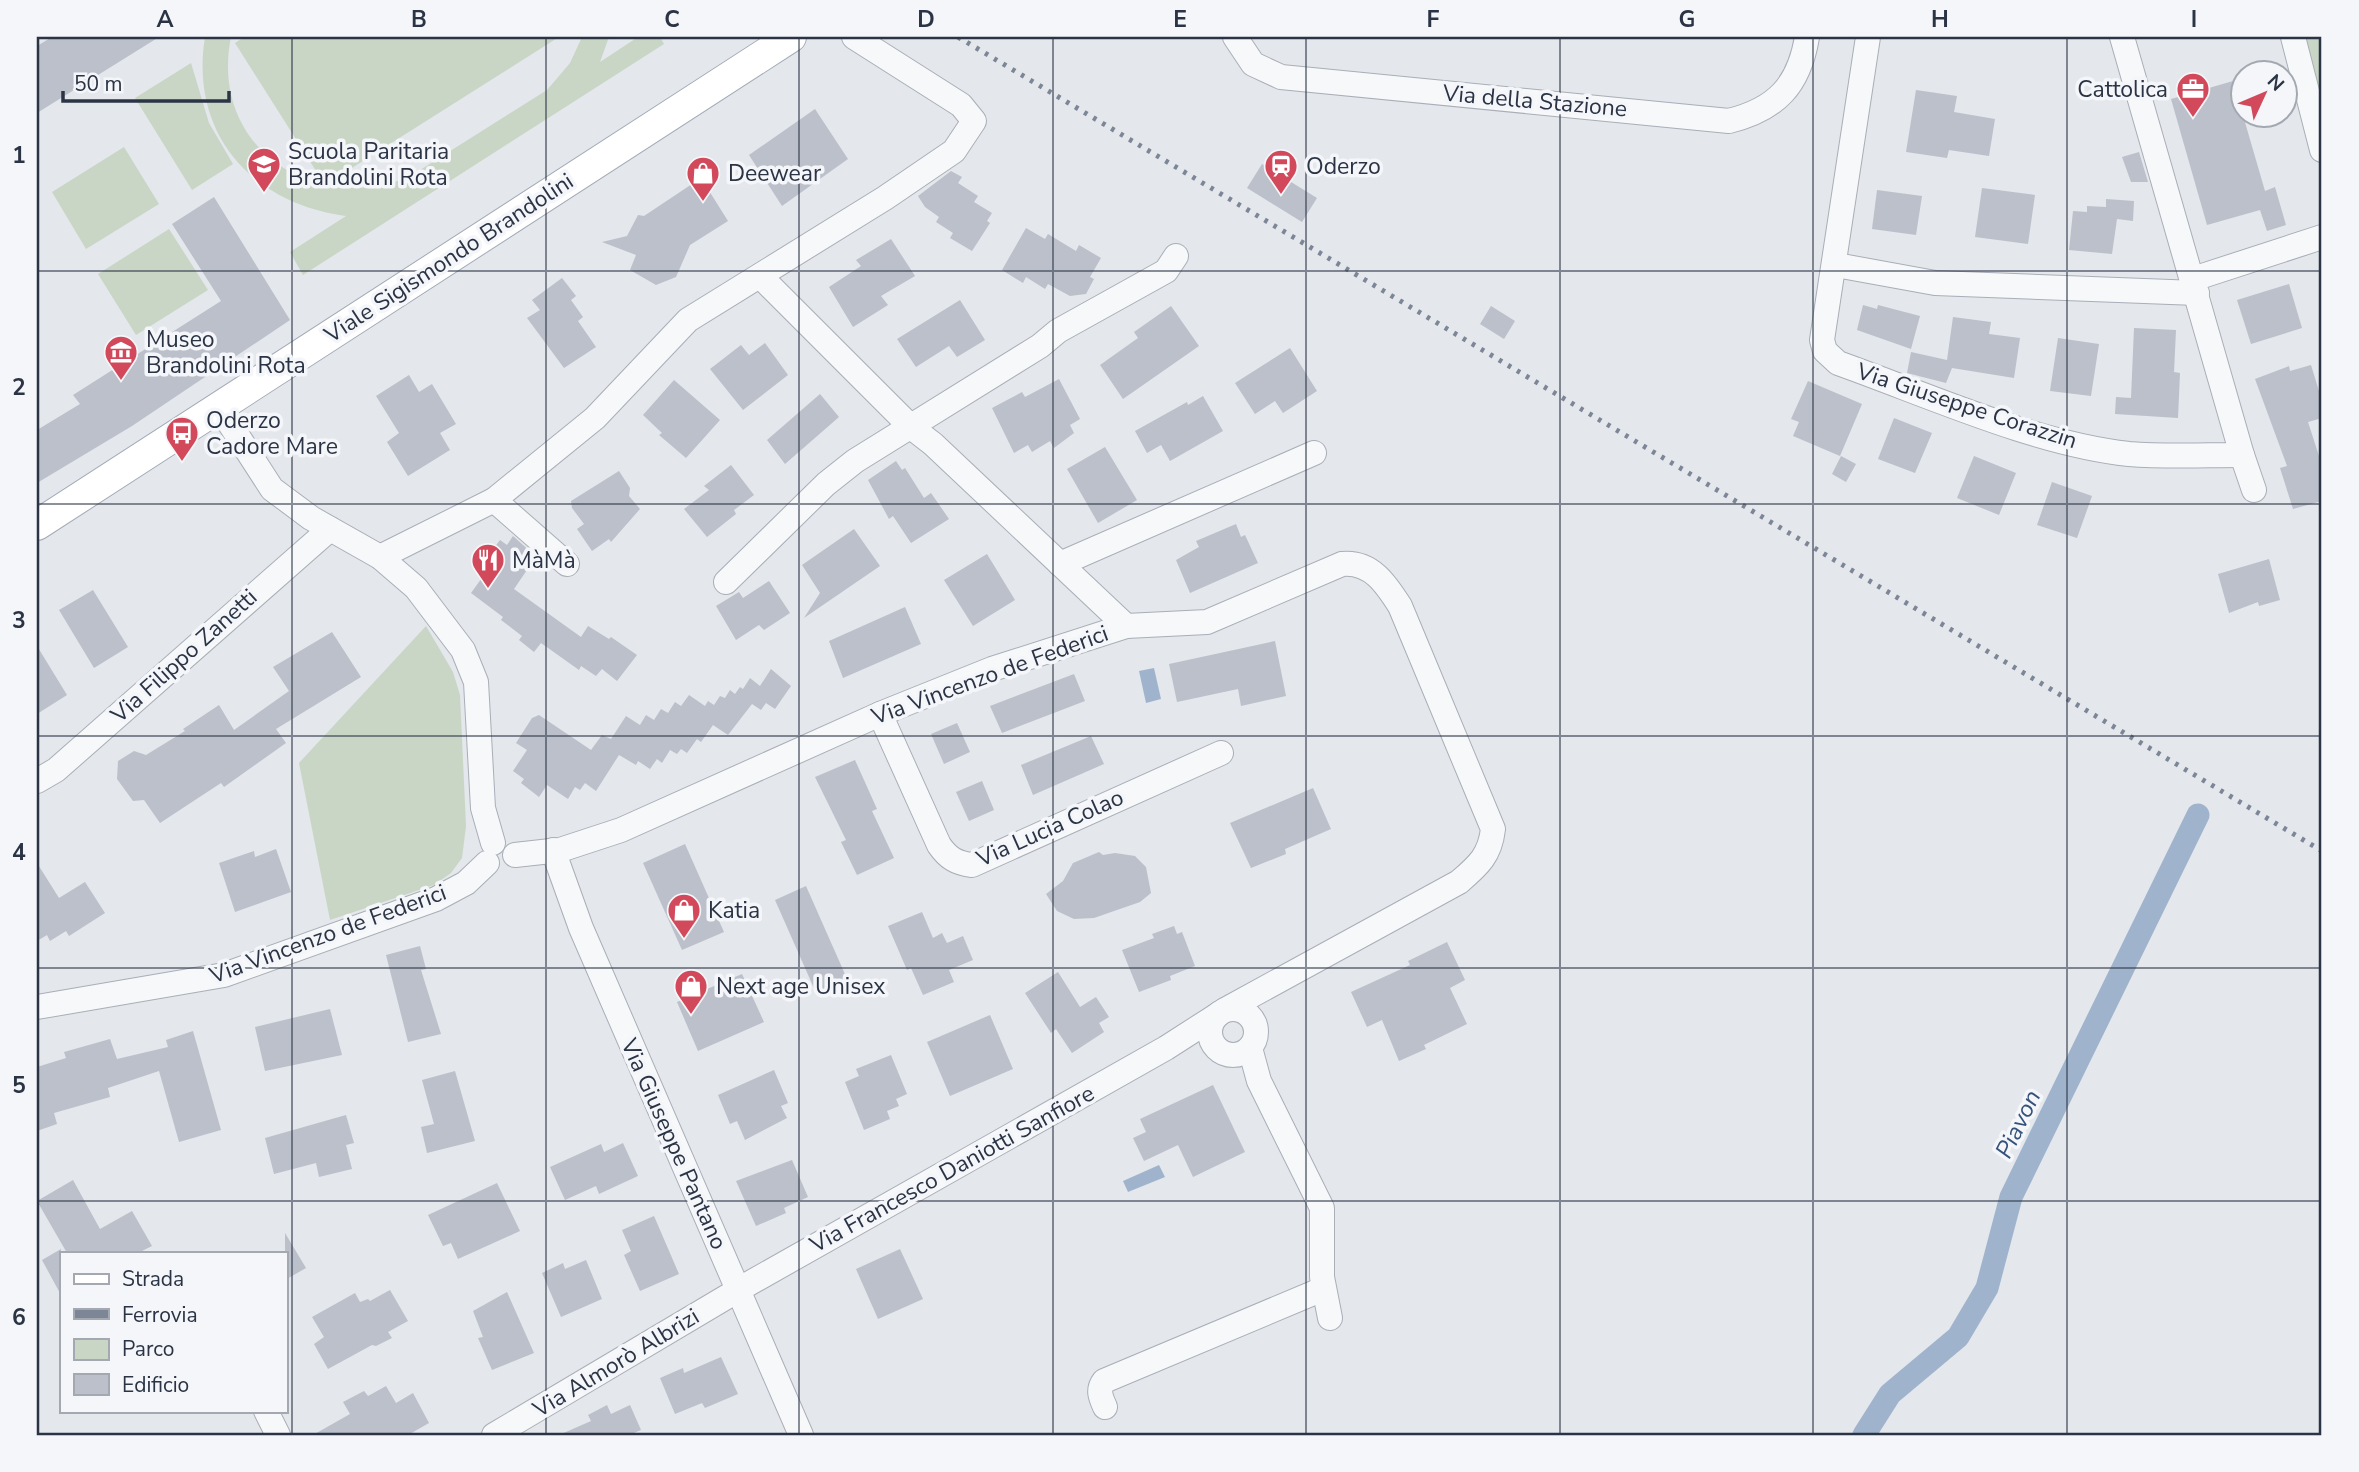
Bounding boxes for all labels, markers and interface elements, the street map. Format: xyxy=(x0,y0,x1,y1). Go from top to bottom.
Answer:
text: A xyxy=(156,4,174,35)
text: B xyxy=(411,4,427,35)
text: C xyxy=(664,4,680,35)
text: D xyxy=(917,4,935,35)
text: E xyxy=(1173,4,1187,35)
text: F xyxy=(1427,4,1440,35)
text: G xyxy=(1679,4,1695,35)
text: H xyxy=(1931,4,1949,35)
text: I xyxy=(2191,4,2197,35)
scale bar xyxy=(63,60,229,104)
north arrow xyxy=(2230,60,2300,130)
text: N xyxy=(2261,69,2290,97)
text: 50 m xyxy=(74,70,123,98)
office icon: Cattolica xyxy=(2174,70,2212,119)
place label: Cattolica xyxy=(2077,74,2168,105)
street label: Via della Stazione xyxy=(1440,77,1629,125)
place label: Scuola Paritaria Brandolini Rota xyxy=(288,136,449,193)
text: 1 xyxy=(12,140,26,171)
school or university icon: Scuola Paritaria Brandolini Rota xyxy=(245,145,283,194)
station icon: Oderzo xyxy=(1262,147,1300,196)
place label: Oderzo xyxy=(1306,151,1381,182)
shop icon: Deewear xyxy=(684,154,722,203)
place label: Deewear xyxy=(728,158,822,189)
street label: Viale Sigismondo Brandolini xyxy=(318,166,579,351)
place label: Museo Brandolini Rota xyxy=(146,324,306,381)
museum icon: Museo Brandolini Rota xyxy=(102,333,140,382)
street label: Via Giuseppe Corazzin xyxy=(1852,355,2081,456)
text: 2 xyxy=(12,372,26,403)
place label: Oderzo Cadore Mare xyxy=(206,405,338,462)
bus stop icon: Oderzo Cadore Mare xyxy=(163,414,201,463)
restaurant icon: MàMà xyxy=(469,541,507,590)
place label: MàMà xyxy=(512,545,576,576)
street label: Via Filippo Zanetti xyxy=(103,582,264,731)
text: 3 xyxy=(12,605,26,636)
street label: Via Vincenzo de Federici xyxy=(867,618,1113,733)
street label: Via Lucia Colao xyxy=(971,782,1128,875)
text: 4 xyxy=(12,837,26,868)
street label: Via Vincenzo de Federici xyxy=(205,877,451,992)
shop icon: Katia xyxy=(665,891,703,940)
place label: Katia xyxy=(708,895,760,926)
shop icon: Next age Unisex xyxy=(672,967,710,1016)
place label: Next age Unisex xyxy=(716,971,885,1002)
street label: Via Giuseppe Pantano xyxy=(613,1033,734,1254)
text: 5 xyxy=(12,1070,26,1101)
street label: Via Francesco Daniotti Sanfiore xyxy=(803,1078,1100,1261)
water label: Piavon xyxy=(1988,1084,2048,1164)
legend xyxy=(60,1252,287,1412)
text: Strada xyxy=(122,1265,184,1293)
text: Ferrovia xyxy=(122,1301,198,1329)
street label: Via Almorò Albrizi xyxy=(526,1301,705,1425)
text: 6 xyxy=(12,1302,26,1333)
text: Parco xyxy=(122,1335,175,1363)
text: Edificio xyxy=(122,1371,189,1399)

